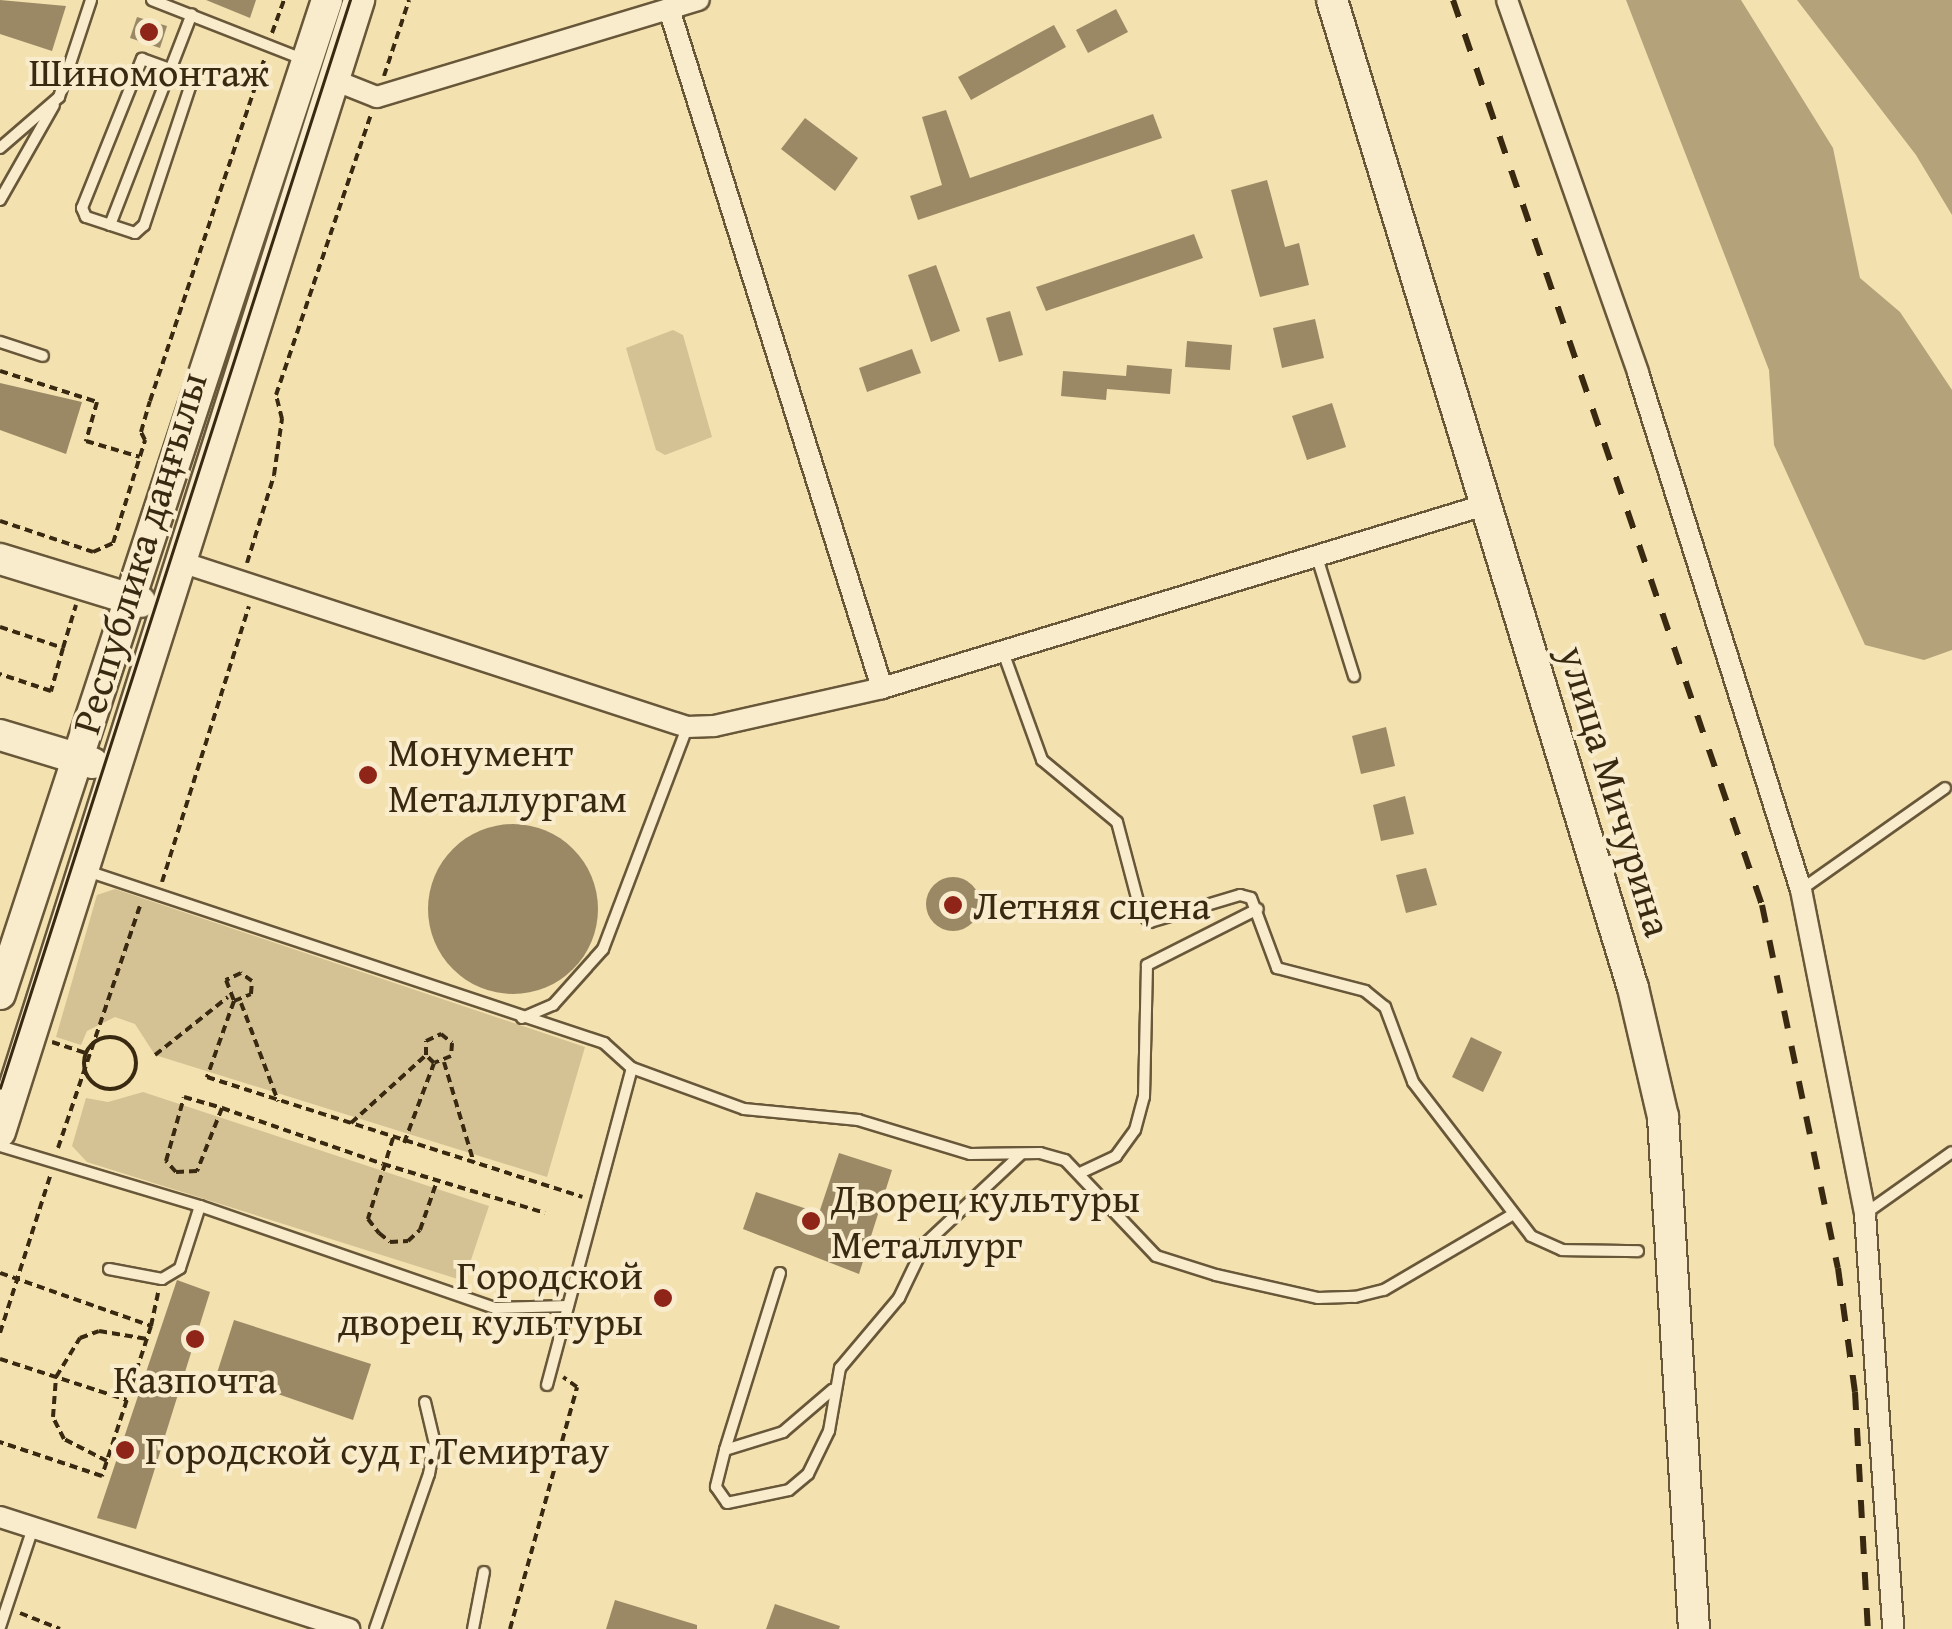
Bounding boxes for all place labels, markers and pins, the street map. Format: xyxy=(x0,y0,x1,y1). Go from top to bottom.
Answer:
marker: Шиномонтаж xyxy=(138,21,160,43)
place label: Шиномонтаж xyxy=(29,48,269,96)
place label: Монумент Металлургам xyxy=(388,728,627,822)
marker: Монумент Металлургам xyxy=(357,764,379,786)
place label: Летняя сцена xyxy=(973,881,1211,929)
marker: Летняя сцена xyxy=(942,894,964,916)
place label: Дворец культуры Металлург xyxy=(831,1174,1140,1268)
marker: Дворец культуры Металлург xyxy=(800,1210,822,1232)
place label: Городской дворец культуры xyxy=(338,1251,643,1345)
marker: Городской дворец культуры xyxy=(652,1287,674,1309)
marker: Казпочта xyxy=(184,1328,206,1350)
place label: Казпочта xyxy=(113,1355,277,1403)
place label: Городской суд г.Темиртау xyxy=(145,1426,609,1474)
marker: Городской суд г.Темиртау xyxy=(114,1439,136,1461)

